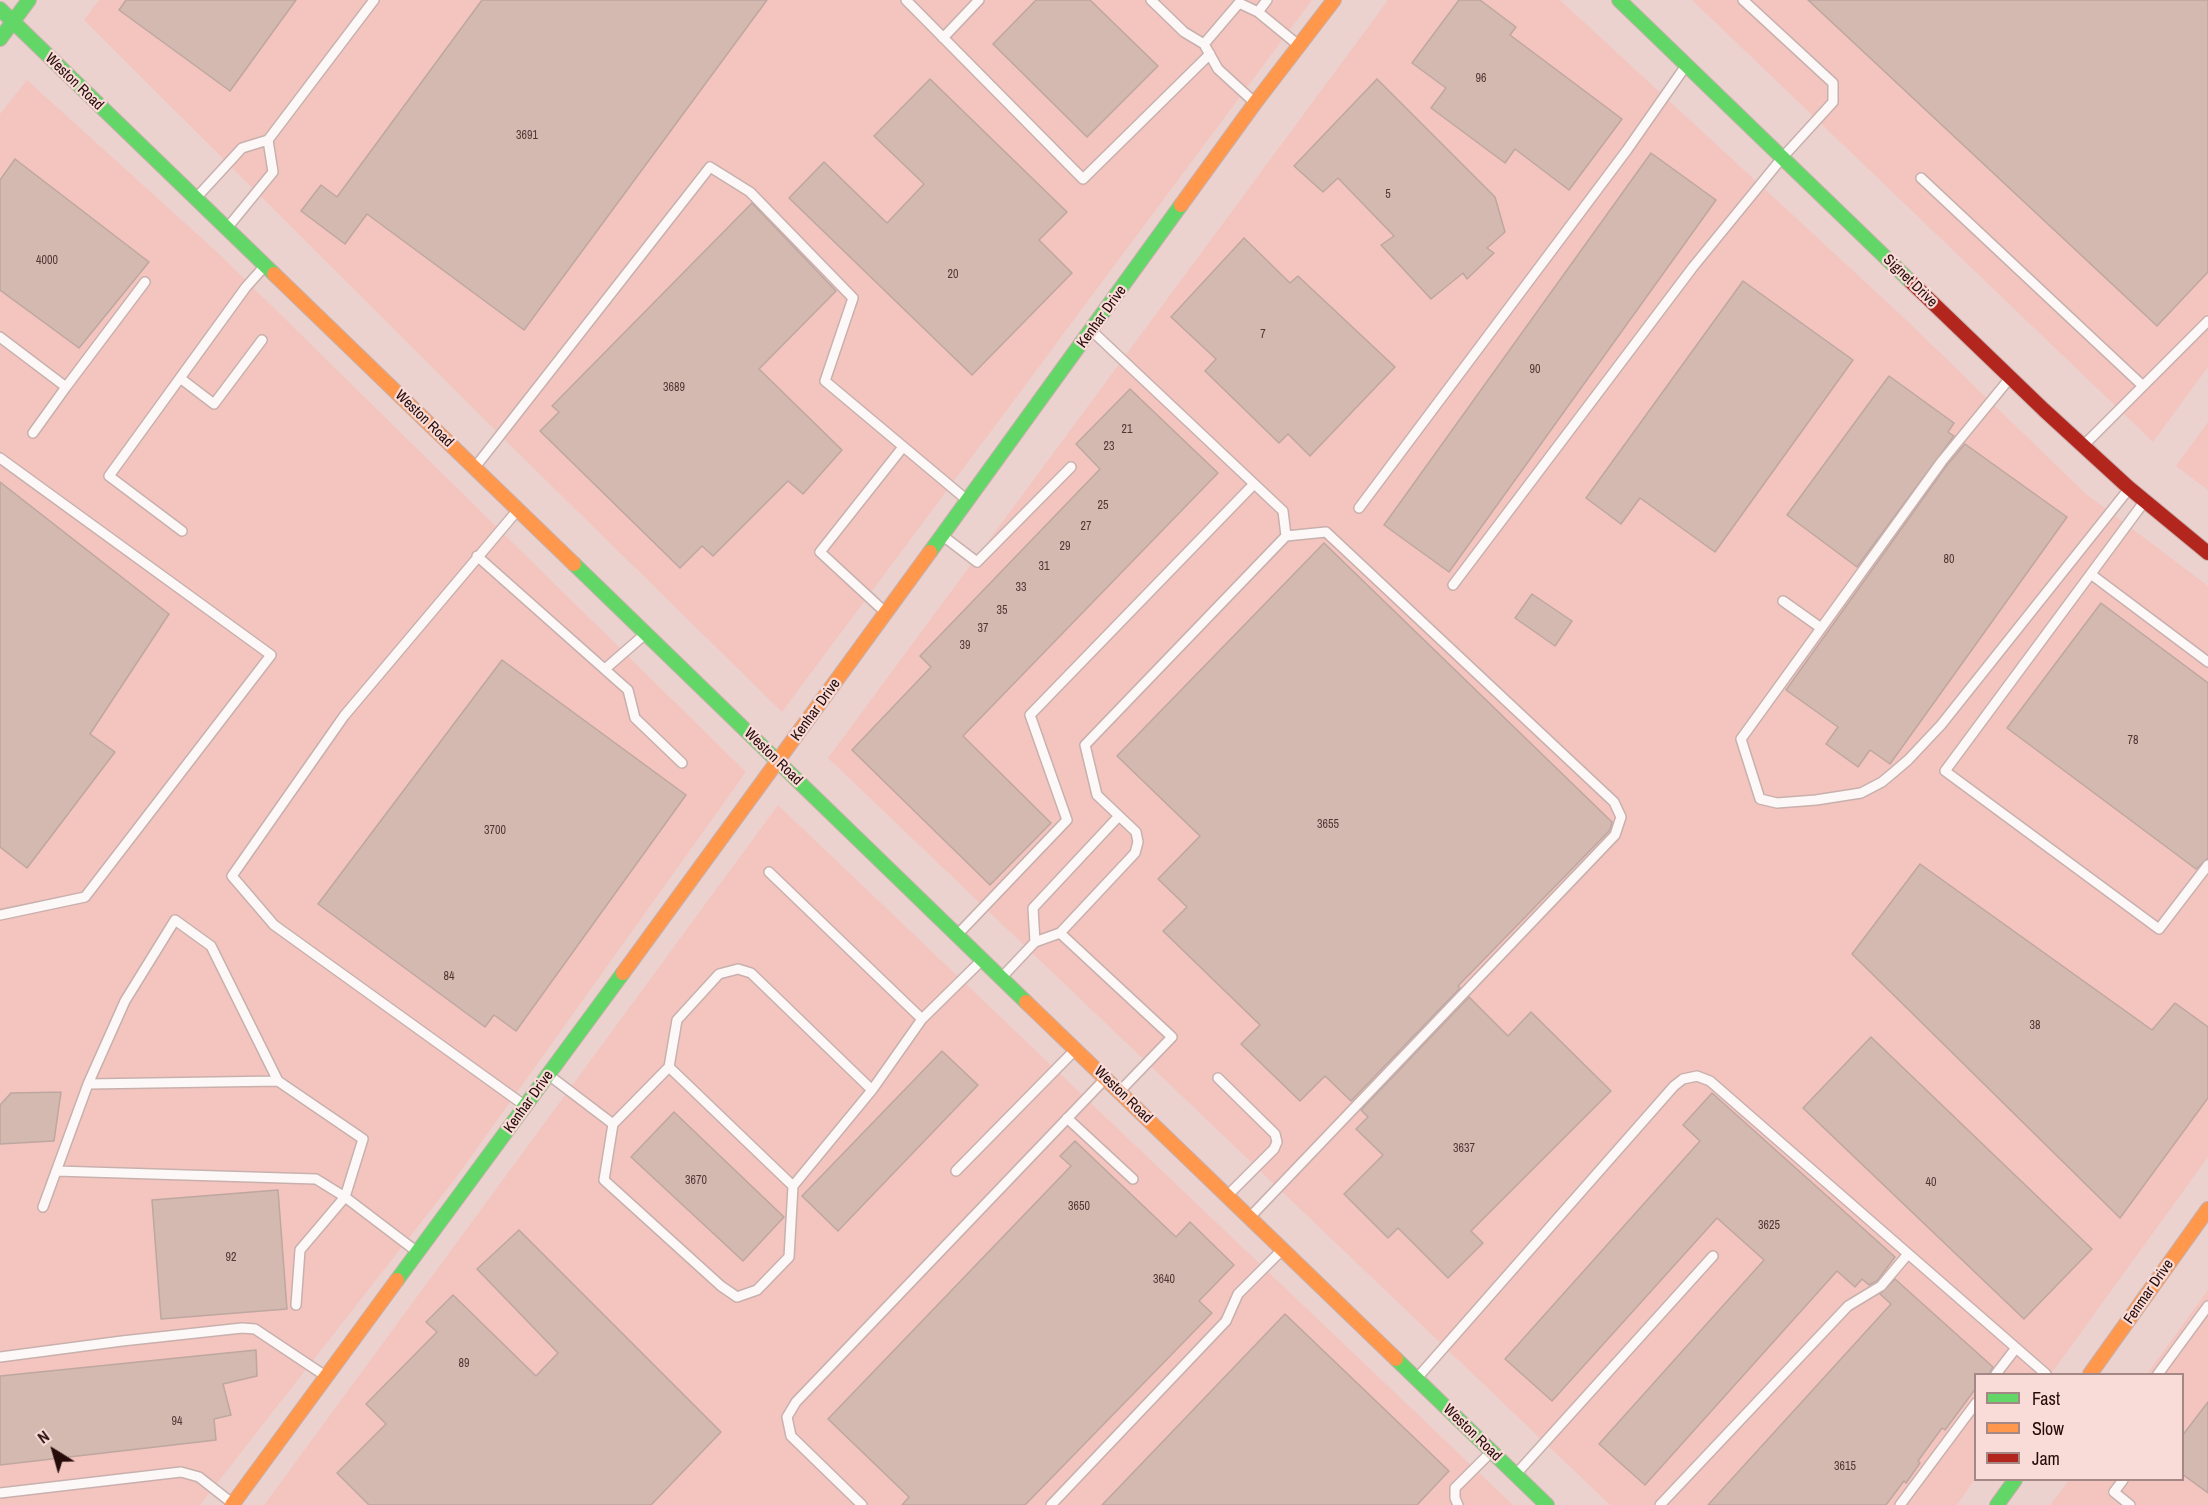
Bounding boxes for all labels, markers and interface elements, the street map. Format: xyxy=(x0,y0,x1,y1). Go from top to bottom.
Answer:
street label: Weston Road xyxy=(41,50,107,114)
house number: 96 xyxy=(1476,72,1486,86)
house number: 3691 xyxy=(516,129,538,143)
house number: 5 xyxy=(1385,188,1391,202)
street label: Signet Drive xyxy=(1879,251,1941,311)
house number: 4000 xyxy=(36,254,58,268)
house number: 20 xyxy=(948,268,958,282)
street label: Kenhar Drive xyxy=(1073,282,1131,352)
house number: 7 xyxy=(1260,328,1266,342)
house number: 90 xyxy=(1530,363,1540,377)
house number: 3689 xyxy=(663,381,685,395)
street label: Weston Road xyxy=(391,387,457,451)
house number: 21 xyxy=(1122,423,1132,437)
house number: 23 xyxy=(1104,440,1114,454)
house number: 25 xyxy=(1098,499,1108,513)
house number: 27 xyxy=(1081,520,1091,534)
house number: 29 xyxy=(1060,540,1070,554)
house number: 80 xyxy=(1944,553,1954,567)
house number: 31 xyxy=(1039,560,1049,574)
house number: 33 xyxy=(1016,581,1026,595)
house number: 35 xyxy=(997,604,1007,618)
house number: 37 xyxy=(978,622,988,636)
house number: 39 xyxy=(960,639,970,653)
street label: Kenhar Drive xyxy=(787,675,845,745)
street label: Weston Road xyxy=(740,725,806,789)
house number: 78 xyxy=(2128,734,2138,748)
house number: 3655 xyxy=(1317,818,1339,832)
house number: 3700 xyxy=(484,824,506,838)
house number: 84 xyxy=(444,970,454,984)
house number: 38 xyxy=(2030,1019,2040,1033)
street label: Weston Road xyxy=(1090,1063,1156,1127)
street label: Kenhar Drive xyxy=(500,1067,558,1137)
house number: 3637 xyxy=(1453,1142,1475,1156)
house number: 3670 xyxy=(685,1174,707,1188)
house number: 40 xyxy=(1926,1176,1936,1190)
house number: 3650 xyxy=(1068,1200,1090,1214)
house number: 3625 xyxy=(1758,1219,1780,1233)
house number: 92 xyxy=(226,1251,236,1265)
street label: Fenmar Drive xyxy=(2120,1256,2178,1328)
house number: 3640 xyxy=(1153,1273,1175,1287)
house number: 89 xyxy=(459,1357,469,1371)
legend xyxy=(1974,1373,2184,1481)
text: Fast xyxy=(2032,1386,2060,1411)
street label: Weston Road xyxy=(1439,1401,1505,1465)
house number: 94 xyxy=(172,1415,182,1429)
text: Slow xyxy=(2032,1416,2064,1441)
north arrow xyxy=(24,1421,84,1481)
text: N xyxy=(33,1425,54,1448)
text: Jam xyxy=(2032,1446,2060,1471)
house number: 3615 xyxy=(1834,1460,1856,1474)

